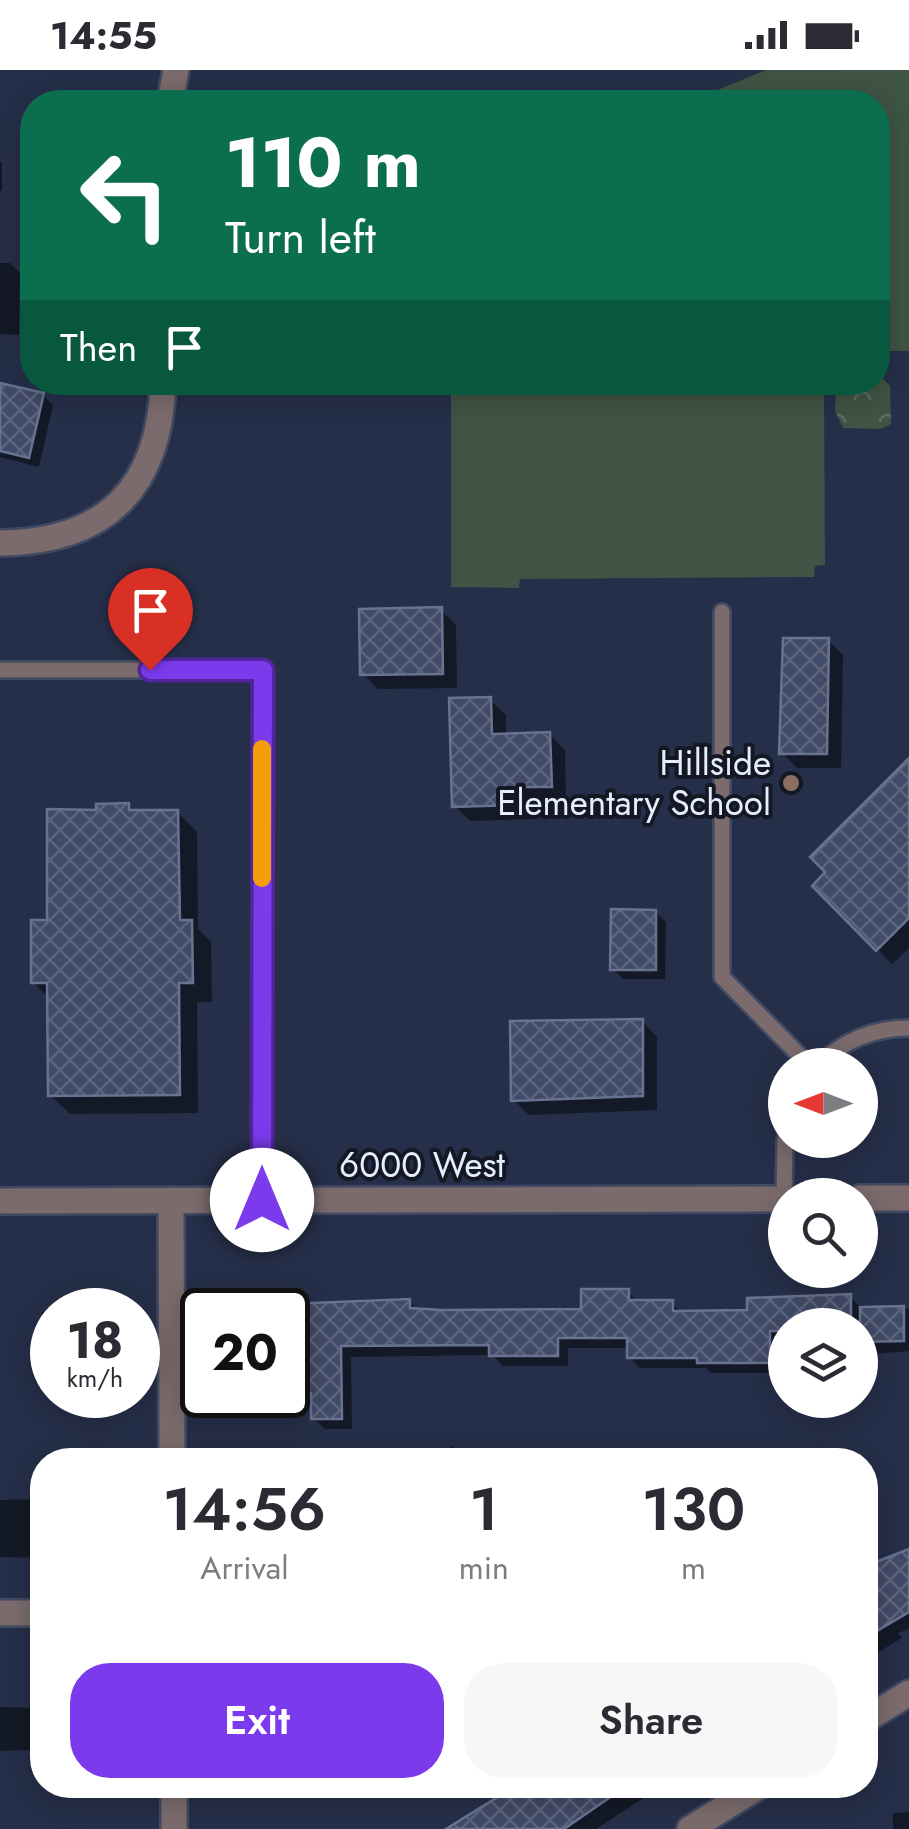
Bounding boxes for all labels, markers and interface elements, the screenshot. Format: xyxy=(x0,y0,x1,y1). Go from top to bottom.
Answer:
text: 14:55 xyxy=(50,8,157,63)
text: 110 m xyxy=(225,112,421,213)
icon: left xyxy=(60,130,190,260)
text: Turn left xyxy=(225,205,376,270)
text: Then xyxy=(60,320,137,375)
icon: arrive xyxy=(157,320,212,375)
pin xyxy=(108,568,193,671)
icon: arrive xyxy=(123,583,178,638)
place label: Hillside Elementary School xyxy=(497,738,771,828)
marker: Hillside Elementary School xyxy=(780,772,802,794)
north arrow xyxy=(768,1048,878,1158)
map controls xyxy=(768,1048,878,1418)
street label: 6000 West xyxy=(339,1140,506,1190)
position arrow xyxy=(210,1148,314,1252)
button: search xyxy=(768,1178,878,1288)
speed limit sign: 20 xyxy=(180,1288,310,1418)
text: 18 xyxy=(67,1304,123,1377)
button: layers xyxy=(768,1308,878,1418)
text: km/h xyxy=(67,1360,123,1396)
text: 14:56 xyxy=(163,1466,326,1553)
text: 1 xyxy=(469,1466,499,1553)
text: 130 xyxy=(642,1466,745,1553)
text: Arrival xyxy=(200,1545,289,1591)
text: min xyxy=(459,1545,509,1591)
text: m xyxy=(681,1545,706,1591)
button: Exit xyxy=(70,1663,444,1778)
button: Share xyxy=(464,1663,838,1778)

